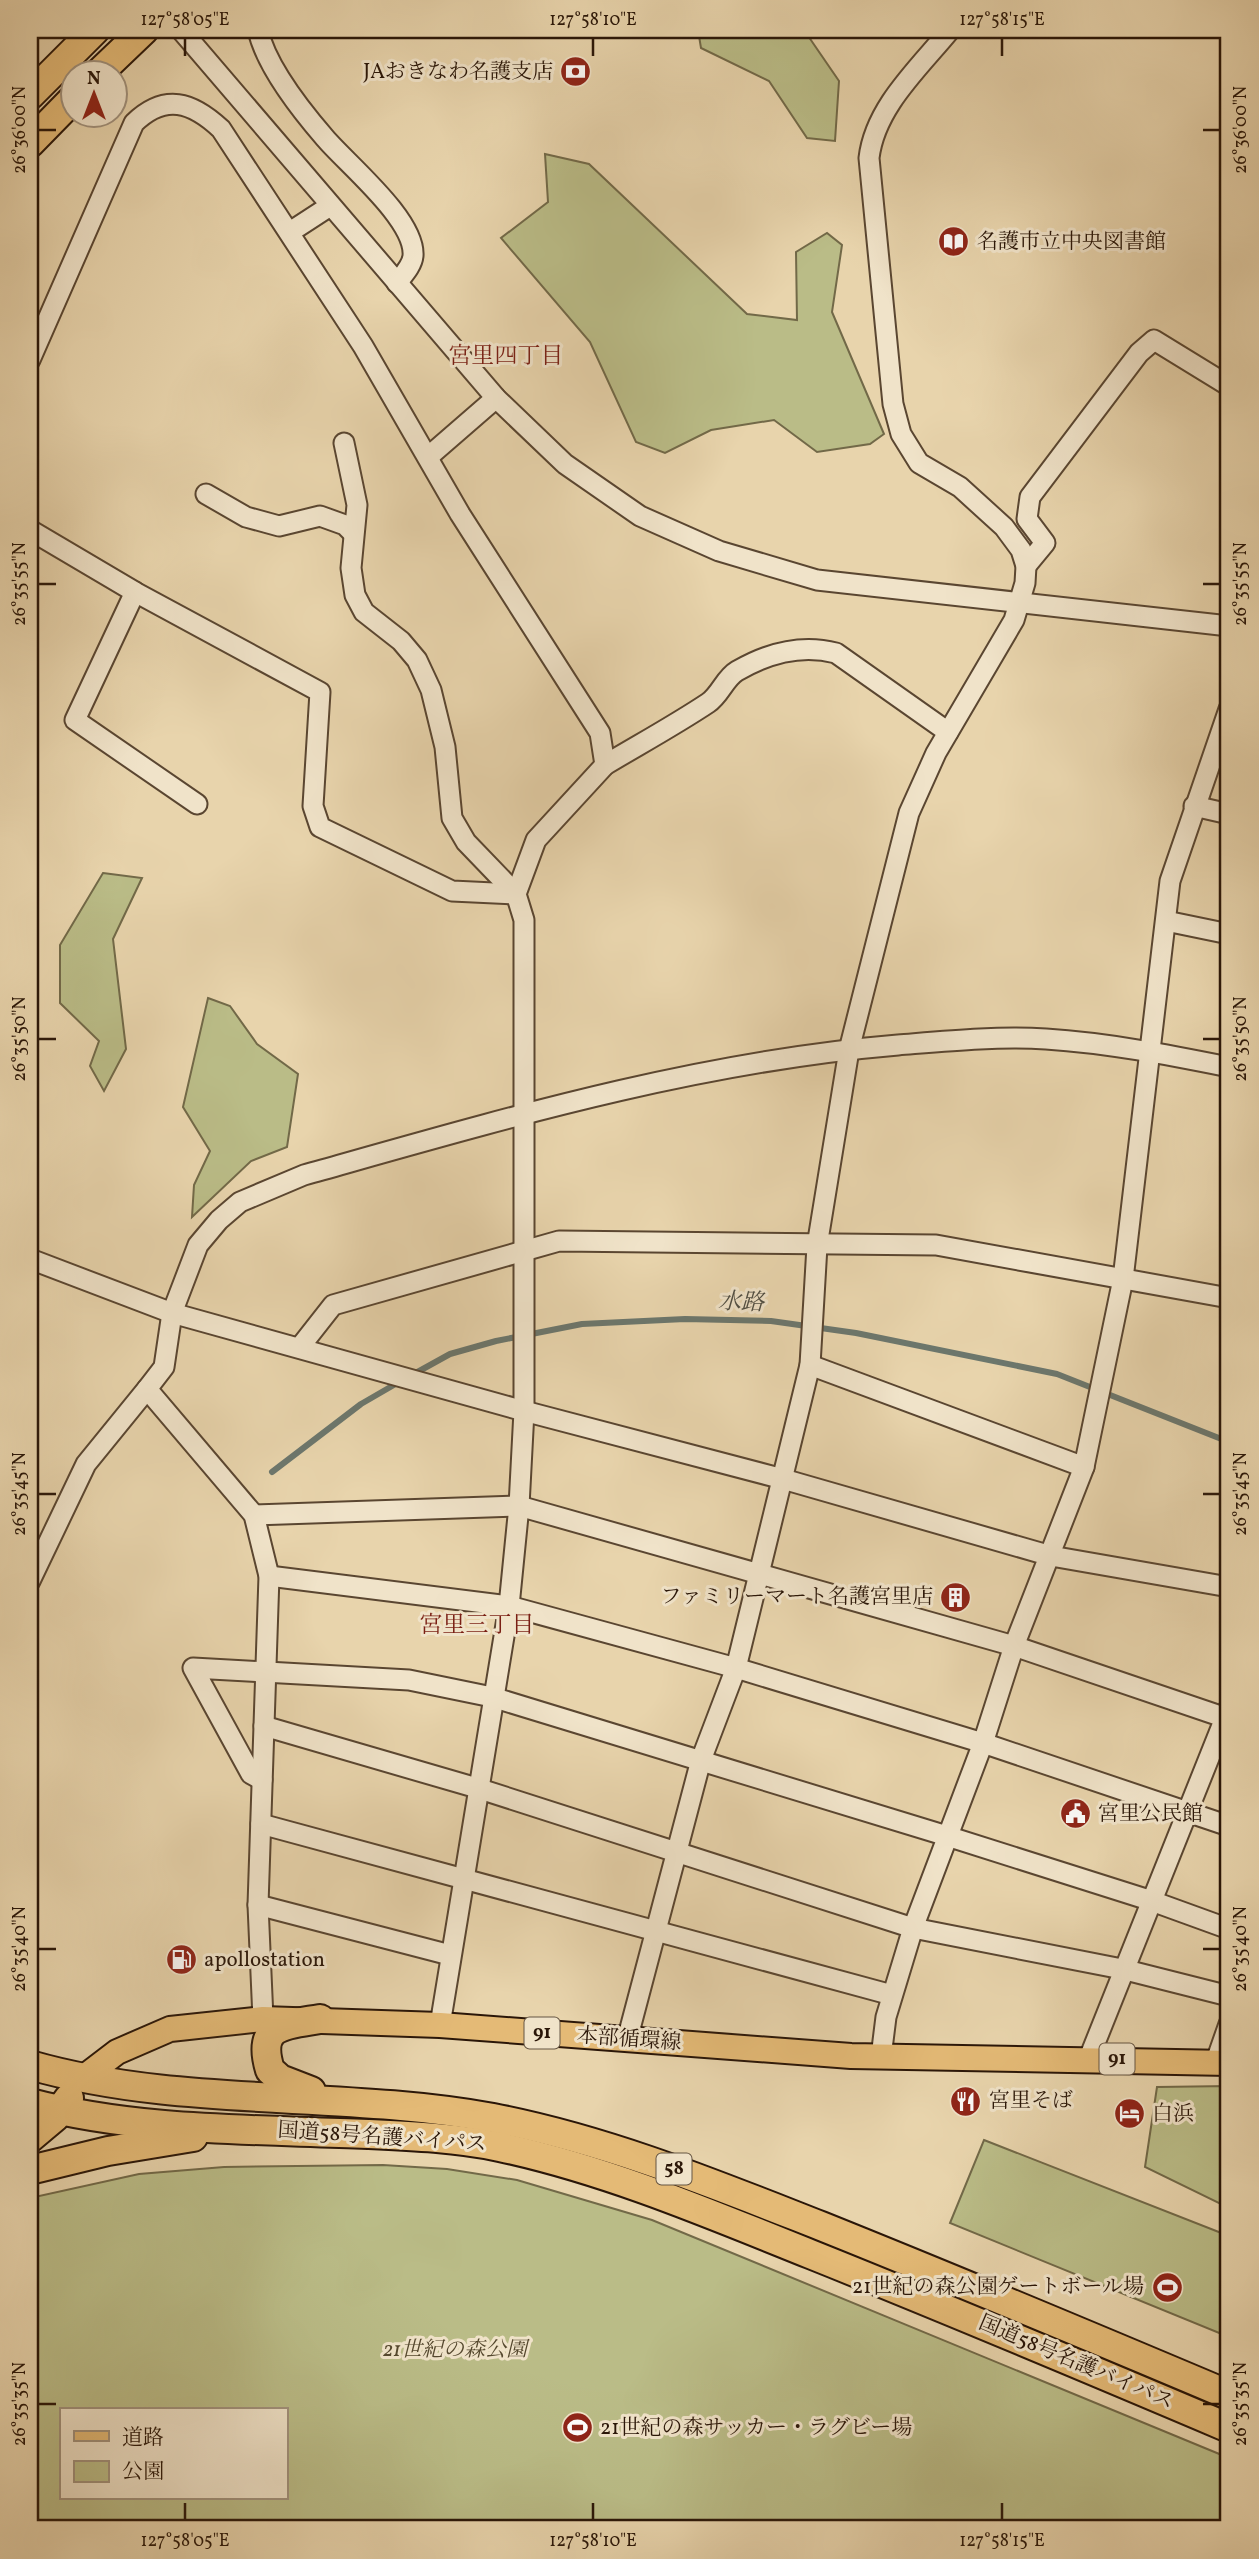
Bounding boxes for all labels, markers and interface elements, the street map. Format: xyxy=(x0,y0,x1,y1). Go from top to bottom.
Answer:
text: 127°58'05"E xyxy=(141,8,230,33)
text: 127°58'10"E xyxy=(549,8,637,33)
text: 127°58'15"E xyxy=(959,8,1045,33)
bank icon: JAおきなわ名護支店 xyxy=(559,55,593,89)
place label: JAおきなわ名護支店 xyxy=(363,58,553,87)
north arrow xyxy=(60,60,130,130)
text: N xyxy=(87,66,101,92)
text: 26°36'00"N xyxy=(8,86,33,174)
text: 26°36'00"N xyxy=(1229,86,1254,174)
library icon: 名護市立中央図書館 xyxy=(937,225,971,259)
place label: 名護市立中央図書館 xyxy=(977,228,1166,257)
district label: 宮里四丁目 xyxy=(449,341,564,373)
text: 26°35'55"N xyxy=(8,542,33,626)
text: 26°35'55"N xyxy=(1229,542,1254,626)
text: 26°35'50"N xyxy=(8,996,33,1082)
text: 26°35'50"N xyxy=(1229,996,1254,1082)
water label: 水路 xyxy=(717,1286,767,1320)
text: 26°35'45"N xyxy=(8,1452,33,1536)
text: 26°35'45"N xyxy=(1229,1452,1254,1536)
building icon: ファミリーマート名護宮里店 xyxy=(939,1580,973,1614)
place label: ファミリーマート名護宮里店 xyxy=(660,1583,933,1612)
district label: 宮里三丁目 xyxy=(420,1610,535,1642)
public building icon: 宮里公民館 xyxy=(1058,1797,1092,1831)
place label: 宮里公民館 xyxy=(1098,1800,1203,1829)
text: 26°35'40"N xyxy=(8,1906,33,1992)
text: 26°35'40"N xyxy=(1229,1906,1254,1992)
fuel station icon: apollostation xyxy=(164,1943,198,1977)
place label: apollostation xyxy=(204,1946,325,1975)
road number: 91 xyxy=(524,2018,560,2048)
street label: 本部循環線 xyxy=(576,2022,682,2058)
road number: 91 xyxy=(1100,2044,1134,2074)
restaurant icon: 宮里そば xyxy=(949,2084,983,2118)
place label: 宮里そば xyxy=(989,2087,1073,2116)
hotel icon: 白浜 xyxy=(1112,2097,1146,2131)
place label: 白浜 xyxy=(1152,2100,1194,2129)
street label: 国道58号名護バイパス xyxy=(277,2116,487,2160)
road number: 58 xyxy=(656,2154,692,2184)
sports icon: 21世紀の森公園ゲートボール場 xyxy=(1150,2270,1184,2304)
place label: 21世紀の森公園ゲートボール場 xyxy=(852,2273,1144,2302)
street label: 国道58号名護バイパス xyxy=(974,2309,1178,2417)
park label: 21世紀の森公園 xyxy=(383,2336,530,2365)
text: 26°35'35"N xyxy=(8,2362,33,2446)
text: 26°35'35"N xyxy=(1229,2362,1254,2446)
legend xyxy=(60,2408,287,2500)
sports icon: 21世紀の森サッカー・ラグビー場 xyxy=(560,2411,594,2445)
place label: 21世紀の森サッカー・ラグビー場 xyxy=(600,2414,912,2443)
text: 道路 xyxy=(122,2424,164,2453)
text: 公園 xyxy=(122,2458,164,2487)
text: 127°58'05"E xyxy=(141,2529,230,2554)
text: 127°58'10"E xyxy=(549,2529,637,2554)
text: 127°58'15"E xyxy=(959,2529,1045,2554)

